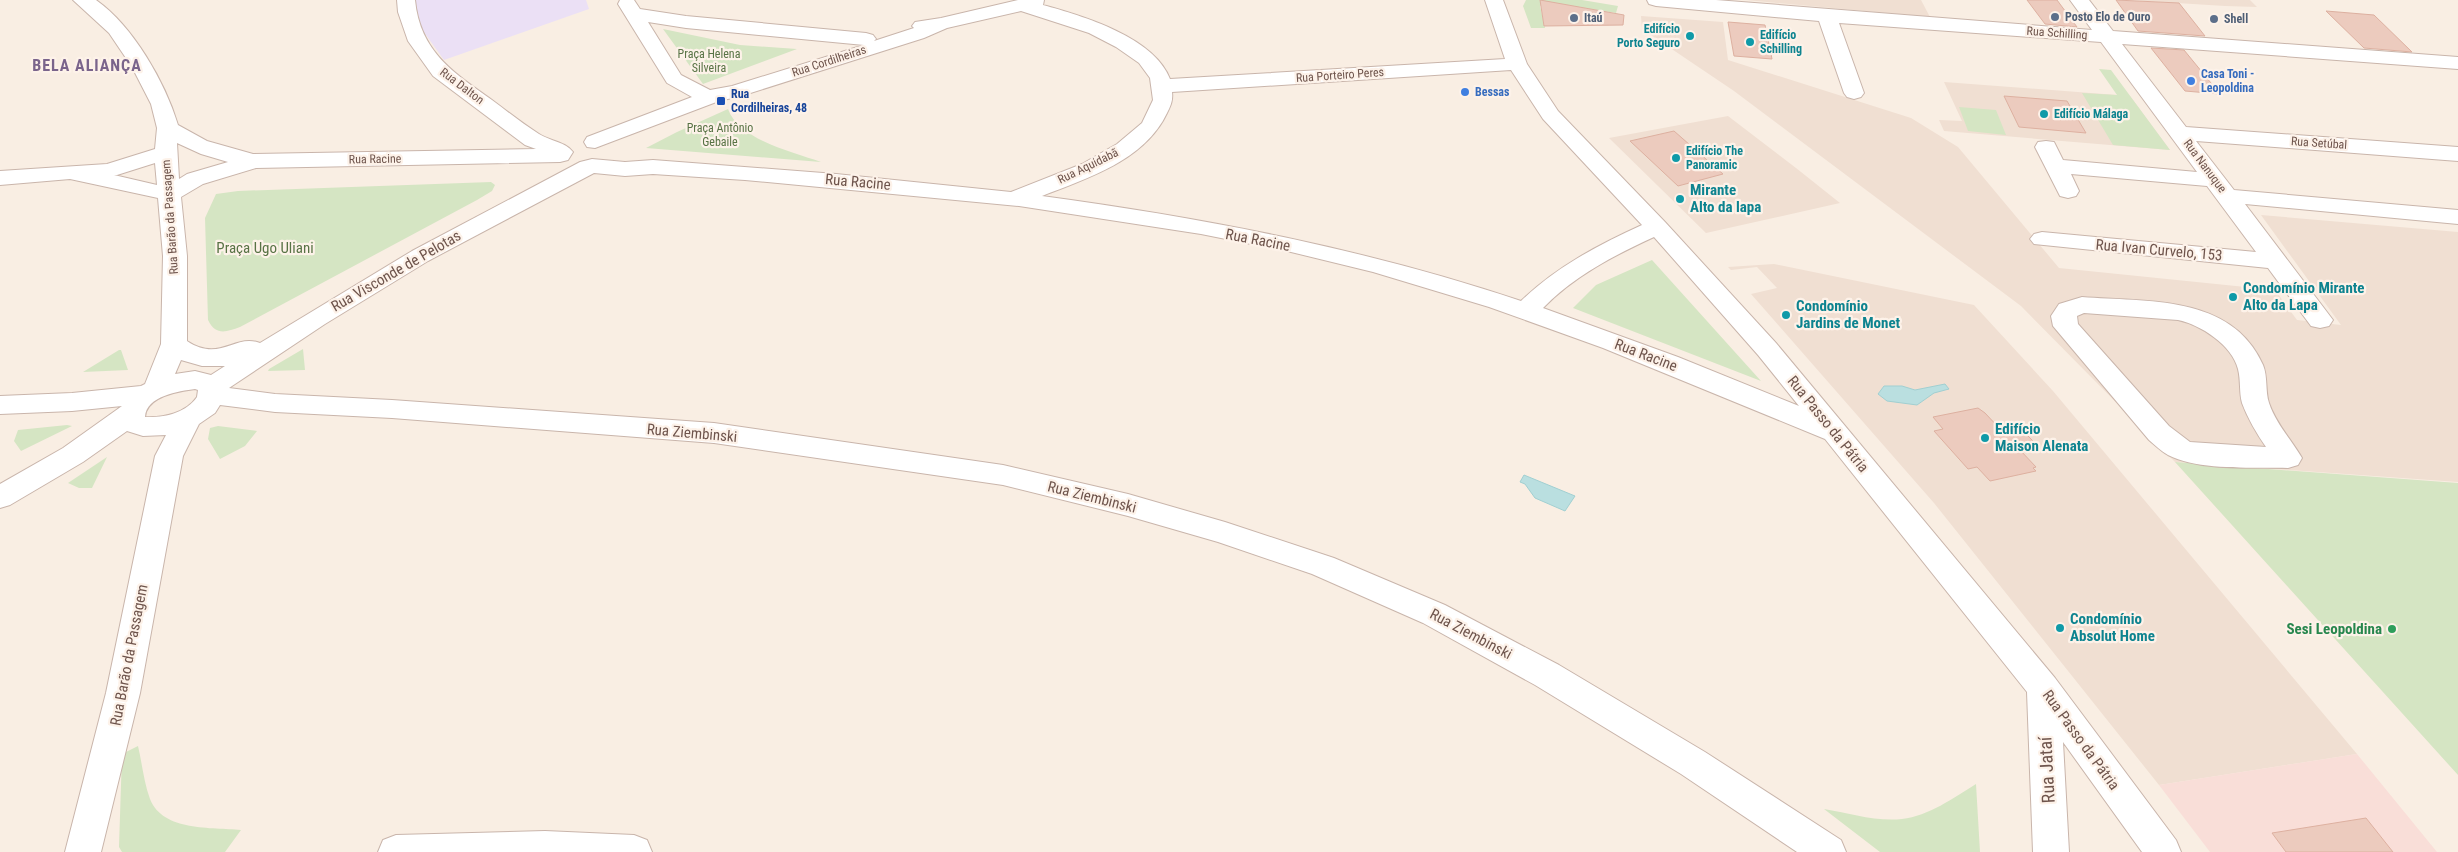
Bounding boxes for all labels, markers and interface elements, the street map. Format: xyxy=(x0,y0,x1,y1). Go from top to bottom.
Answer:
place label: Posto Elo de Ouro xyxy=(2065,10,2150,24)
place label: Itaú xyxy=(1584,11,1603,25)
marker: Posto Elo de Ouro xyxy=(2049,11,2061,23)
marker: Itaú xyxy=(1568,12,1580,24)
place label: Shell xyxy=(2224,12,2248,26)
marker: Shell xyxy=(2208,13,2220,25)
place label: Edifício Porto Seguro xyxy=(1617,22,1680,50)
street label: Rua Schilling xyxy=(2026,24,2088,42)
place label: Edifício Schilling xyxy=(1760,28,1802,56)
marker: Edifício Porto Seguro xyxy=(1684,30,1696,42)
marker: Edifício Schilling xyxy=(1744,36,1756,48)
street label: Rua Cordilheiras xyxy=(790,42,868,80)
park label: Praça Helena Silveira xyxy=(678,47,741,75)
district label: BELA ALIANÇA xyxy=(32,56,142,75)
street label: Rua Dalton xyxy=(437,65,487,107)
street label: Rua Porteiro Peres xyxy=(1295,65,1385,85)
place label: Casa Toni - Leopoldina xyxy=(2201,67,2254,95)
marker: Casa Toni - Leopoldina xyxy=(2185,75,2197,87)
place label: Bessas xyxy=(1475,85,1510,99)
marker: Bessas xyxy=(1459,86,1471,98)
place label: Rua Cordilheiras, 48 xyxy=(731,87,807,115)
marker: Rua Cordilheiras, 48 xyxy=(715,95,727,107)
place label: Edifício Málaga xyxy=(2054,107,2129,121)
marker: Edifício Málaga xyxy=(2038,108,2050,120)
park label: Praça Antônio Gebaile xyxy=(687,121,753,149)
street label: Rua Setúbal xyxy=(2290,134,2348,152)
street label: Rua Nanuque xyxy=(2180,137,2230,196)
place label: Edifício The Panoramic xyxy=(1686,144,1743,172)
street label: Rua Aquidabã xyxy=(1055,145,1121,187)
street label: Rua Racine xyxy=(349,152,402,166)
marker: Edifício The Panoramic xyxy=(1670,152,1682,164)
street label: Rua Barão da Passagem xyxy=(159,159,181,275)
street label: Rua Racine xyxy=(825,170,891,194)
place label: Mirante Alto da lapa xyxy=(1690,181,1761,216)
marker: Mirante Alto da lapa xyxy=(1674,193,1686,205)
street label: Rua Racine xyxy=(1224,225,1292,255)
street label: Rua Visconde de Pelotas xyxy=(328,226,464,315)
street label: Rua Ivan Curvelo, 153 xyxy=(2095,235,2223,265)
park label: Praça Ugo Uliani xyxy=(216,239,314,257)
place label: Condomínio Mirante Alto da Lapa xyxy=(2243,279,2365,314)
marker: Condomínio Mirante Alto da Lapa xyxy=(2227,291,2239,303)
place label: Condomínio Jardins de Monet xyxy=(1796,297,1901,332)
marker: Condomínio Jardins de Monet xyxy=(1780,309,1792,321)
street label: Rua Racine xyxy=(1612,335,1680,375)
street label: Rua Passo da Pátria xyxy=(1784,372,1872,476)
street label: Rua Ziembinski xyxy=(646,420,738,446)
place label: Edifício Maison Alenata xyxy=(1995,420,2088,455)
marker: Edifício Maison Alenata xyxy=(1979,432,1991,444)
street label: Rua Ziembinski xyxy=(1046,477,1138,517)
street label: Rua Barão da Passagem xyxy=(106,583,152,727)
street label: Rua Ziembinski xyxy=(1427,605,1515,663)
place label: Condomínio Absolut Home xyxy=(2070,610,2155,645)
place label: Sesi Leopoldina xyxy=(2287,620,2382,638)
marker: Condomínio Absolut Home xyxy=(2054,622,2066,634)
marker: Sesi Leopoldina xyxy=(2386,623,2398,635)
street label: Rua Passo da Pátria xyxy=(2039,687,2123,793)
street label: Rua Jataí xyxy=(2034,736,2059,804)

